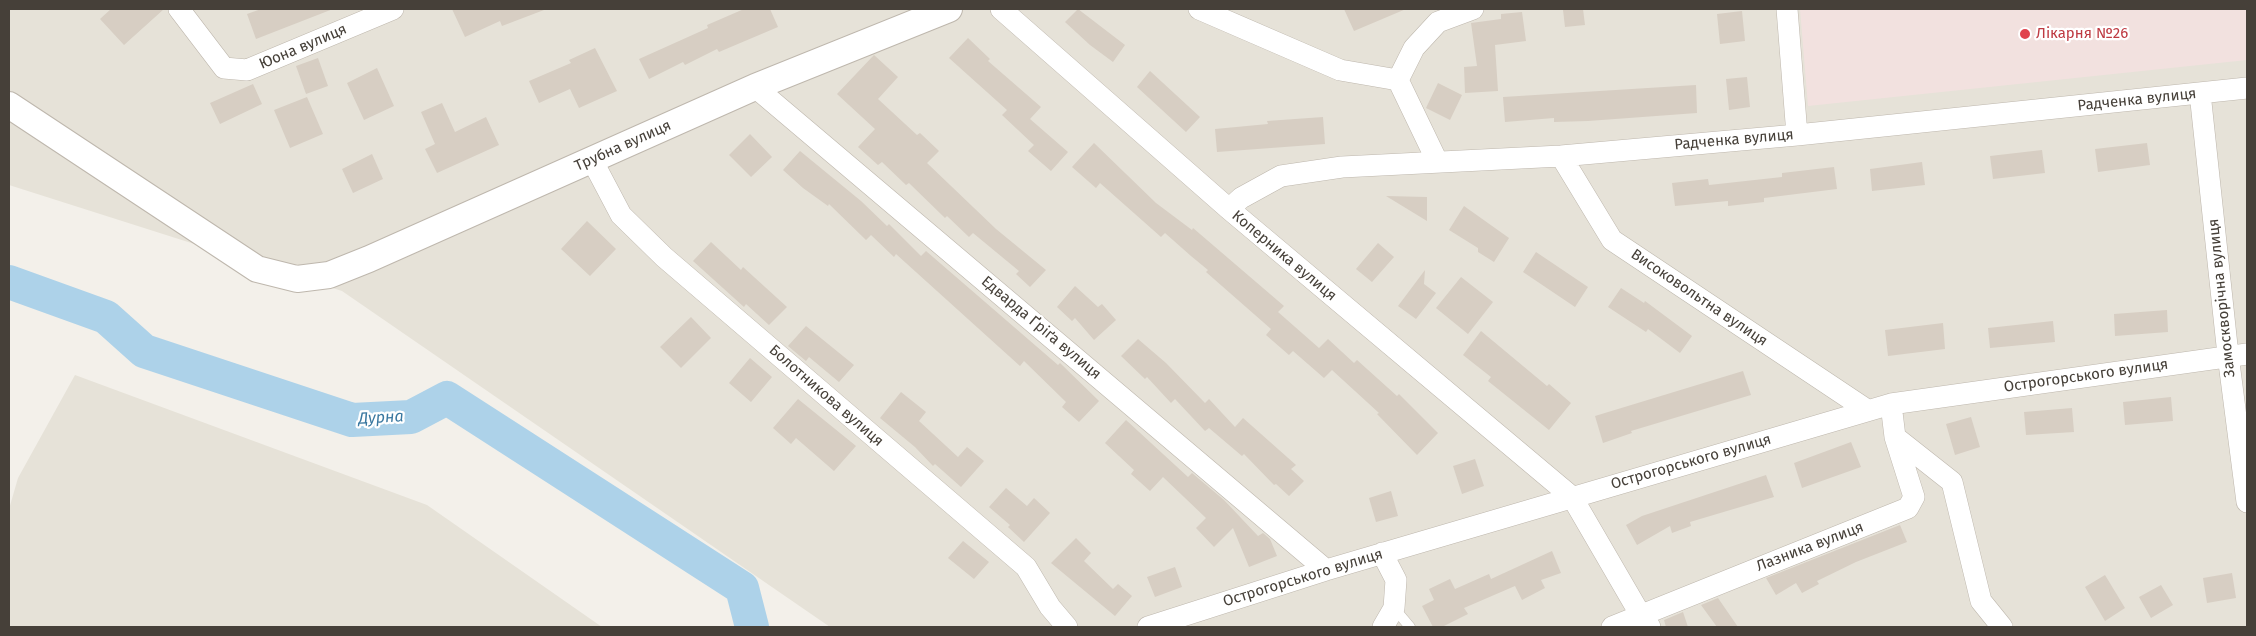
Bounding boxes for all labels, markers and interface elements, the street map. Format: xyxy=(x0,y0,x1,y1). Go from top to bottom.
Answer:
street label: Юона вулиця xyxy=(256,20,350,74)
place label: Лікарня №26 xyxy=(2036,25,2128,43)
marker: Лікарня №26 xyxy=(2018,27,2032,41)
street label: Радченка вулиця xyxy=(2077,85,2197,115)
street label: Трубна вулиця xyxy=(572,117,674,175)
street label: Радченка вулиця xyxy=(1674,126,1794,154)
street label: Коперника вулиця xyxy=(1228,207,1340,305)
street label: Замоскворічна вулиця xyxy=(2205,218,2239,378)
street label: Високовольтна вулиця xyxy=(1627,246,1771,350)
street label: Едварда Ґріґа вулиця xyxy=(977,273,1105,383)
street label: Болотникова вулиця xyxy=(765,341,887,451)
street label: Острогорського вулиця xyxy=(2003,356,2169,396)
water label: Дурна xyxy=(358,407,404,429)
street label: Острогорського вулиця xyxy=(1609,430,1773,494)
street label: Лазника вулиця xyxy=(1754,518,1866,576)
street label: Острогорського вулиця xyxy=(1221,545,1385,611)

